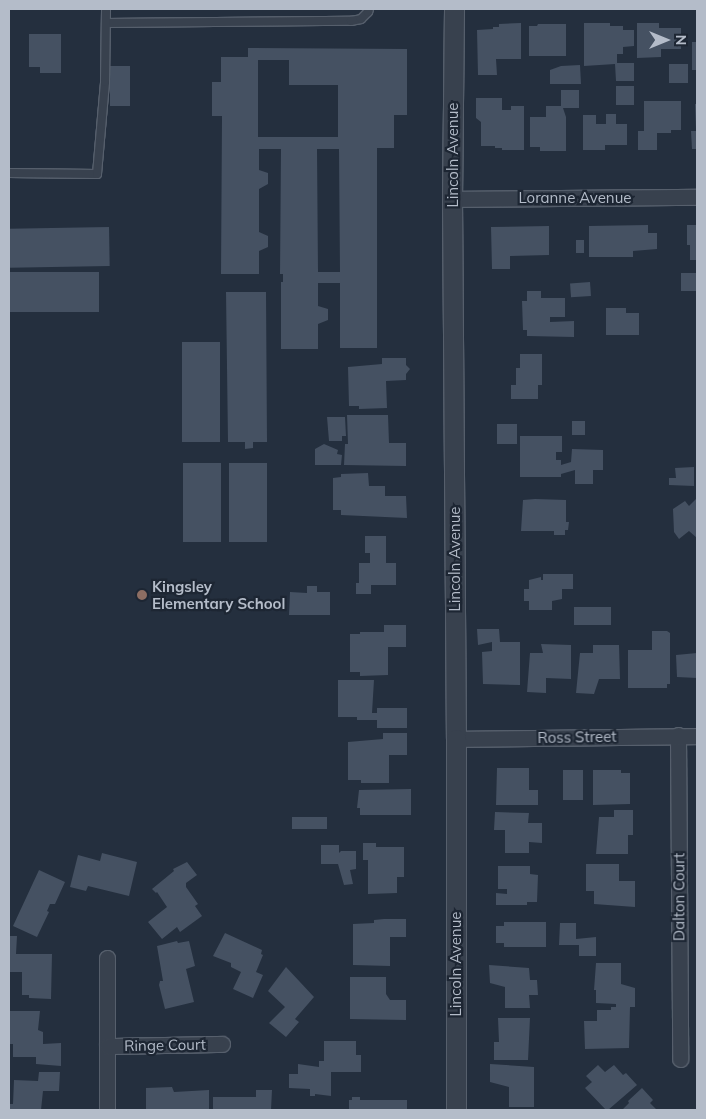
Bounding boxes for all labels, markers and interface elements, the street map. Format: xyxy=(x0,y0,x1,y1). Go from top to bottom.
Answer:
north arrow xyxy=(641,15,691,65)
text: N xyxy=(672,35,690,45)
street label: Lincoln Avenue xyxy=(444,103,462,207)
street label: Loranne Avenue xyxy=(519,189,631,207)
street label: Lincoln Avenue xyxy=(446,507,464,611)
place label: Kingsley Elementary School xyxy=(152,577,285,612)
marker: Kingsley Elementary School xyxy=(136,589,148,601)
street label: Ross Street xyxy=(537,727,617,747)
street label: Dalton Court xyxy=(670,853,688,941)
street label: Lincoln Avenue xyxy=(447,912,465,1016)
street label: Ringe Court xyxy=(124,1035,206,1055)

